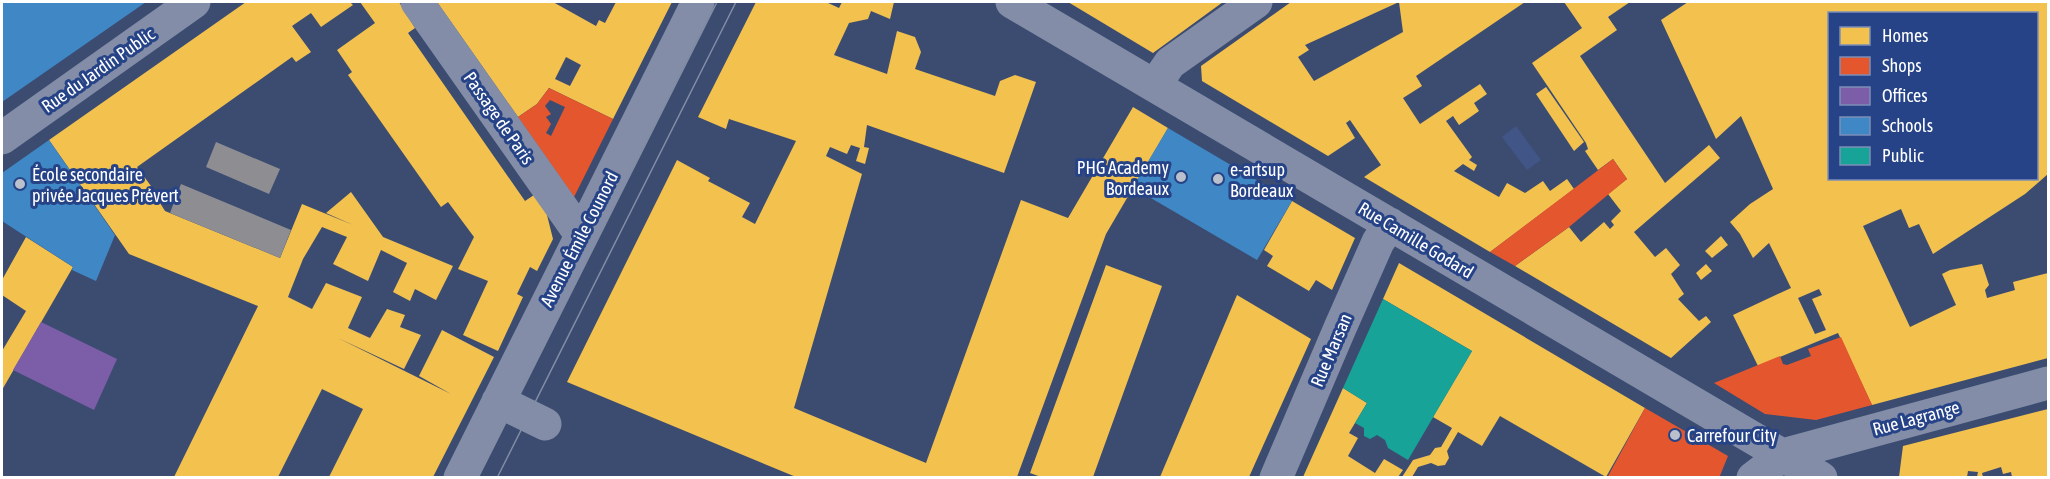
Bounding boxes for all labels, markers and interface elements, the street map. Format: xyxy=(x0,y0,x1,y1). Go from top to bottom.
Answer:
legend xyxy=(1828,12,2038,180)
street label: Rue du Jardin Public xyxy=(38,23,159,117)
text: Homes xyxy=(1882,25,1928,46)
text: Shops xyxy=(1882,55,1922,76)
street label: Passage de Paris xyxy=(460,68,538,168)
text: Offices xyxy=(1882,85,1928,106)
text: Schools xyxy=(1882,115,1933,136)
text: Public xyxy=(1882,145,1924,166)
place label: PHG Academy Bordeaux xyxy=(1077,157,1169,199)
place label: e-artsup Bordeaux xyxy=(1230,159,1293,201)
place label: École secondaire privée Jacques Prévert xyxy=(32,164,179,206)
street label: Avenue Émile Counord xyxy=(536,168,622,310)
marker: PHG Academy Bordeaux xyxy=(1174,170,1188,184)
marker: e-artsup Bordeaux xyxy=(1211,172,1225,186)
marker: École secondaire privée Jacques Prévert xyxy=(13,177,27,191)
street label: Rue Camille Godard xyxy=(1355,197,1477,283)
street label: Rue Marsan xyxy=(1306,310,1356,390)
street label: Rue Lagrange xyxy=(1870,396,1962,440)
place label: Carrefour City xyxy=(1687,425,1777,446)
marker: Carrefour City xyxy=(1668,428,1682,442)

